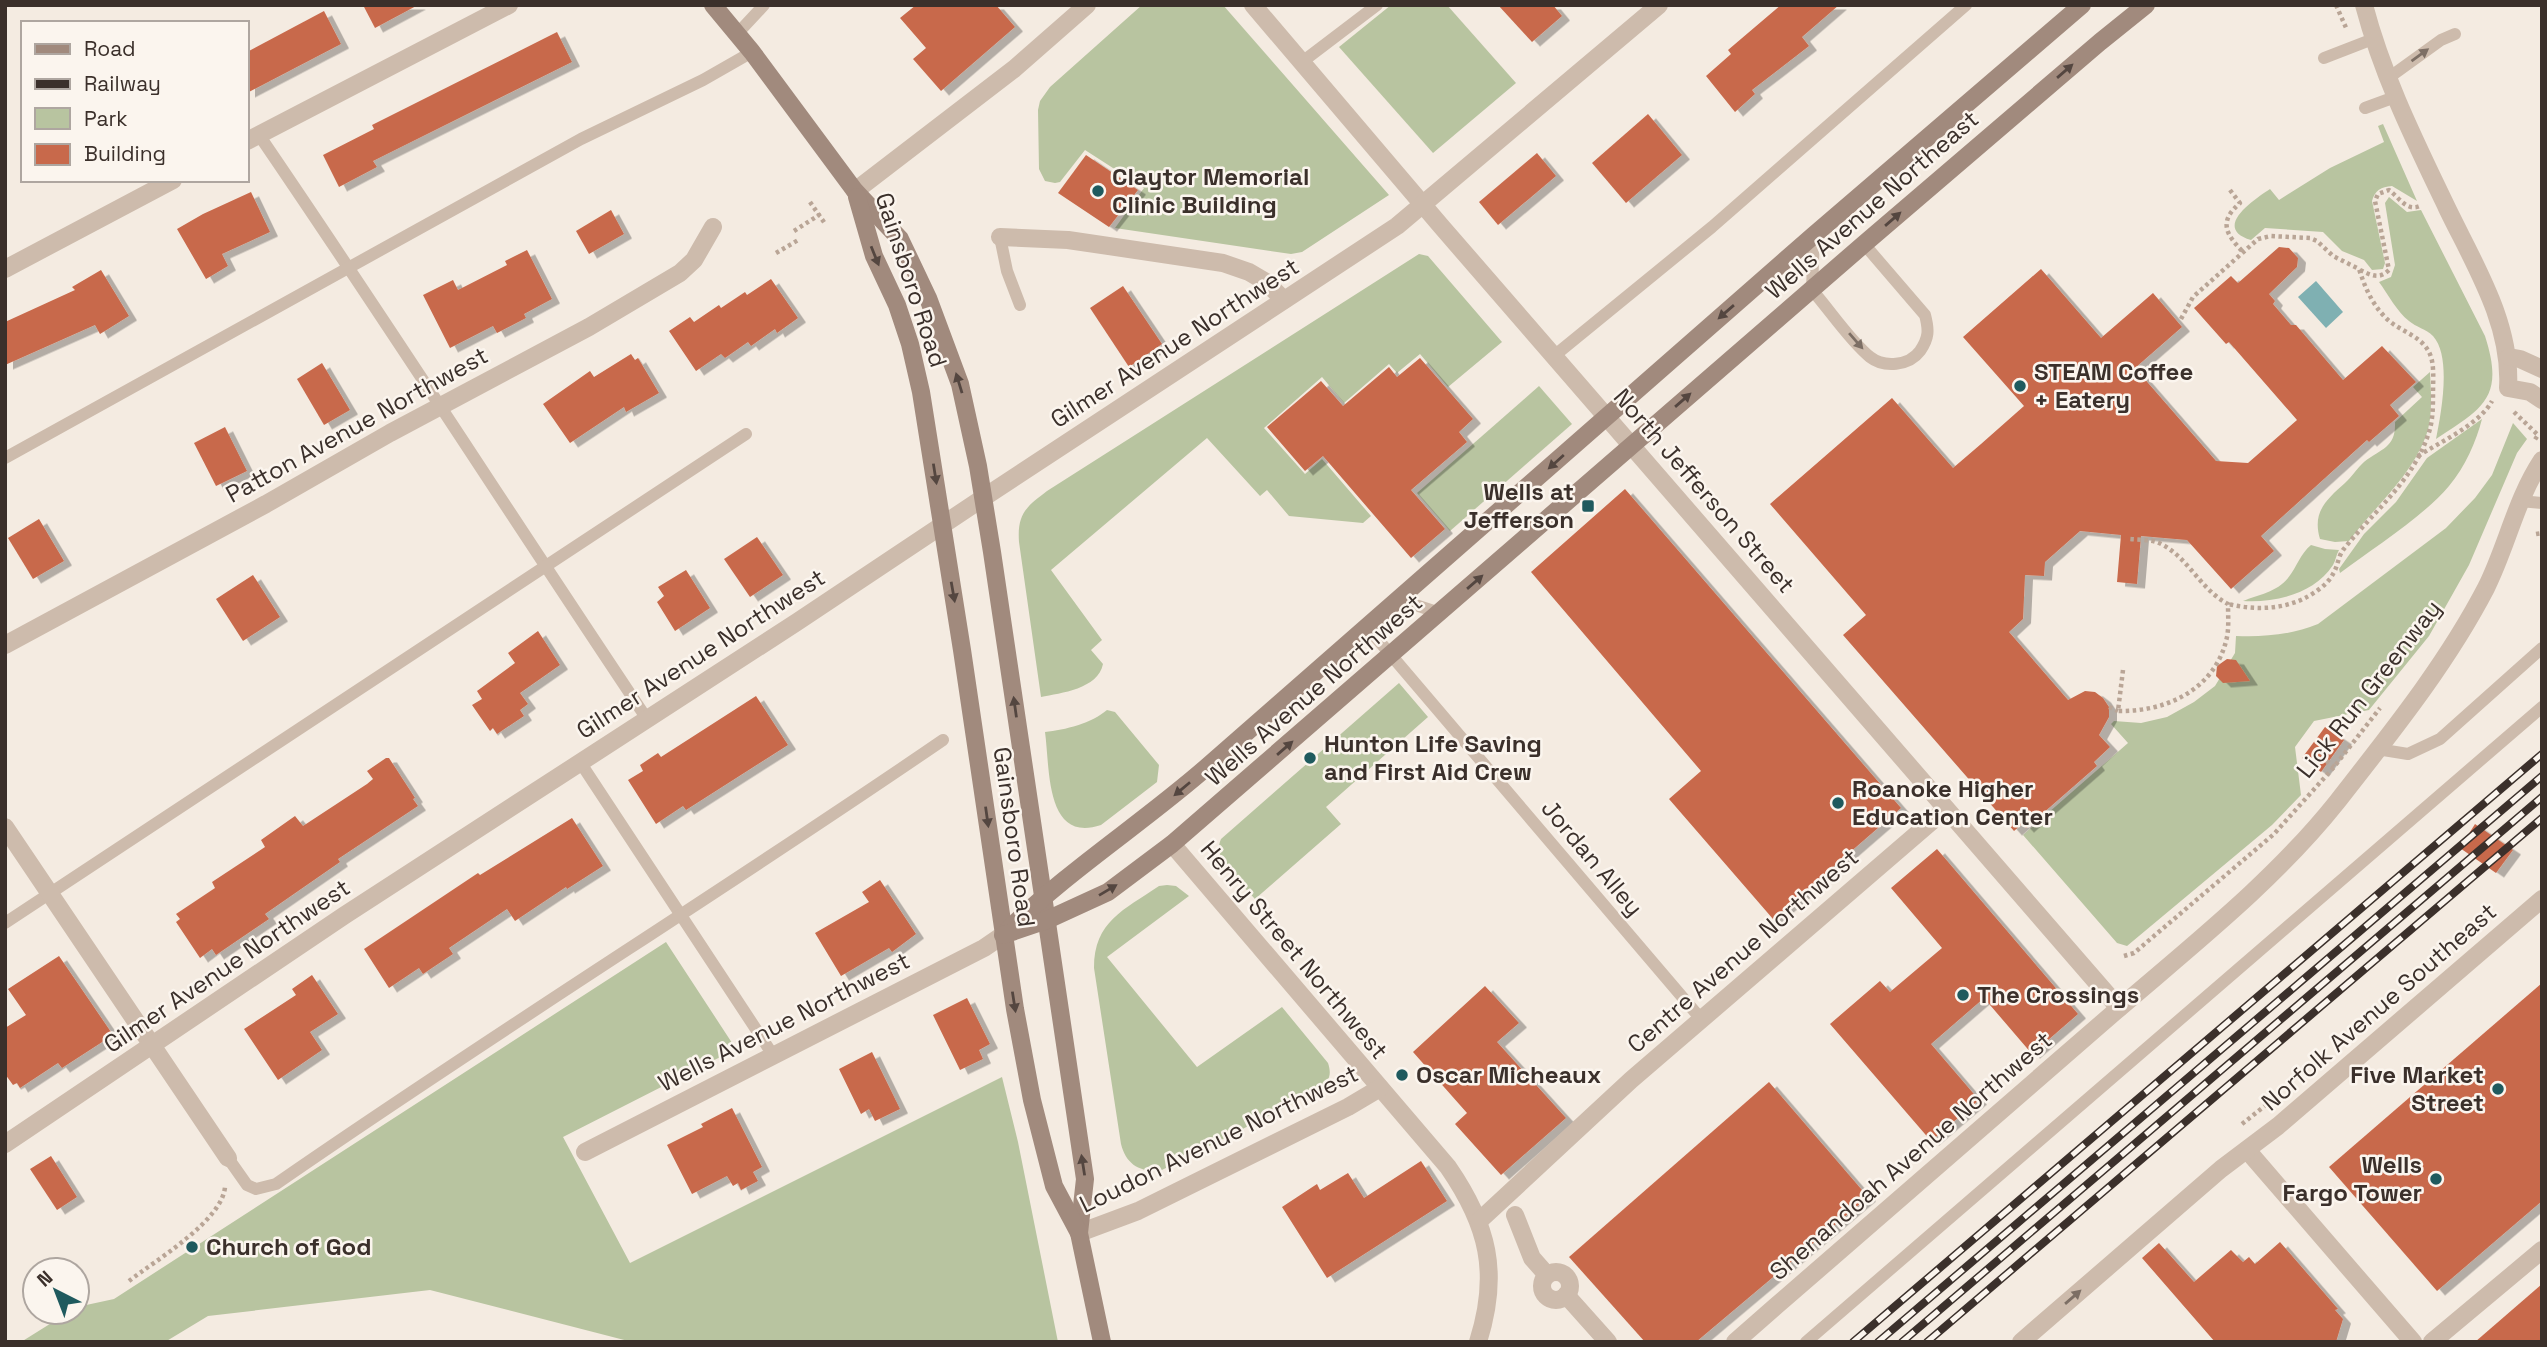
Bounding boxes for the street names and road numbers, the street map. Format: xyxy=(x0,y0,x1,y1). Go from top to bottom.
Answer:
street label: Wells Avenue Northeast xyxy=(1758,103,1985,306)
street label: Gainsboro Road xyxy=(869,189,954,371)
street label: Gilmer Avenue Northwest xyxy=(1045,251,1305,435)
street label: Patton Avenue Northwest xyxy=(220,339,493,510)
street label: North Jefferson Street xyxy=(1607,382,1802,600)
street label: Gilmer Avenue Northwest xyxy=(571,562,831,746)
street label: Wells Avenue Northwest xyxy=(1199,587,1429,793)
street label: Lick Run Greenway xyxy=(2289,593,2448,784)
street label: Gainsboro Road xyxy=(987,745,1042,929)
street label: Jordan Alley xyxy=(1535,793,1650,922)
street label: Henry Street Northwest xyxy=(1194,834,1395,1065)
street label: Centre Avenue Northwest xyxy=(1621,842,1865,1060)
street label: Gilmer Avenue Northwest xyxy=(98,872,356,1060)
street label: Norfolk Avenue Southeast xyxy=(2255,896,2503,1117)
street label: Wells Avenue Northwest xyxy=(653,945,915,1098)
street label: Shenandoah Avenue Northwest xyxy=(1763,1024,2058,1287)
street label: Loudon Avenue Northwest xyxy=(1074,1057,1363,1220)

